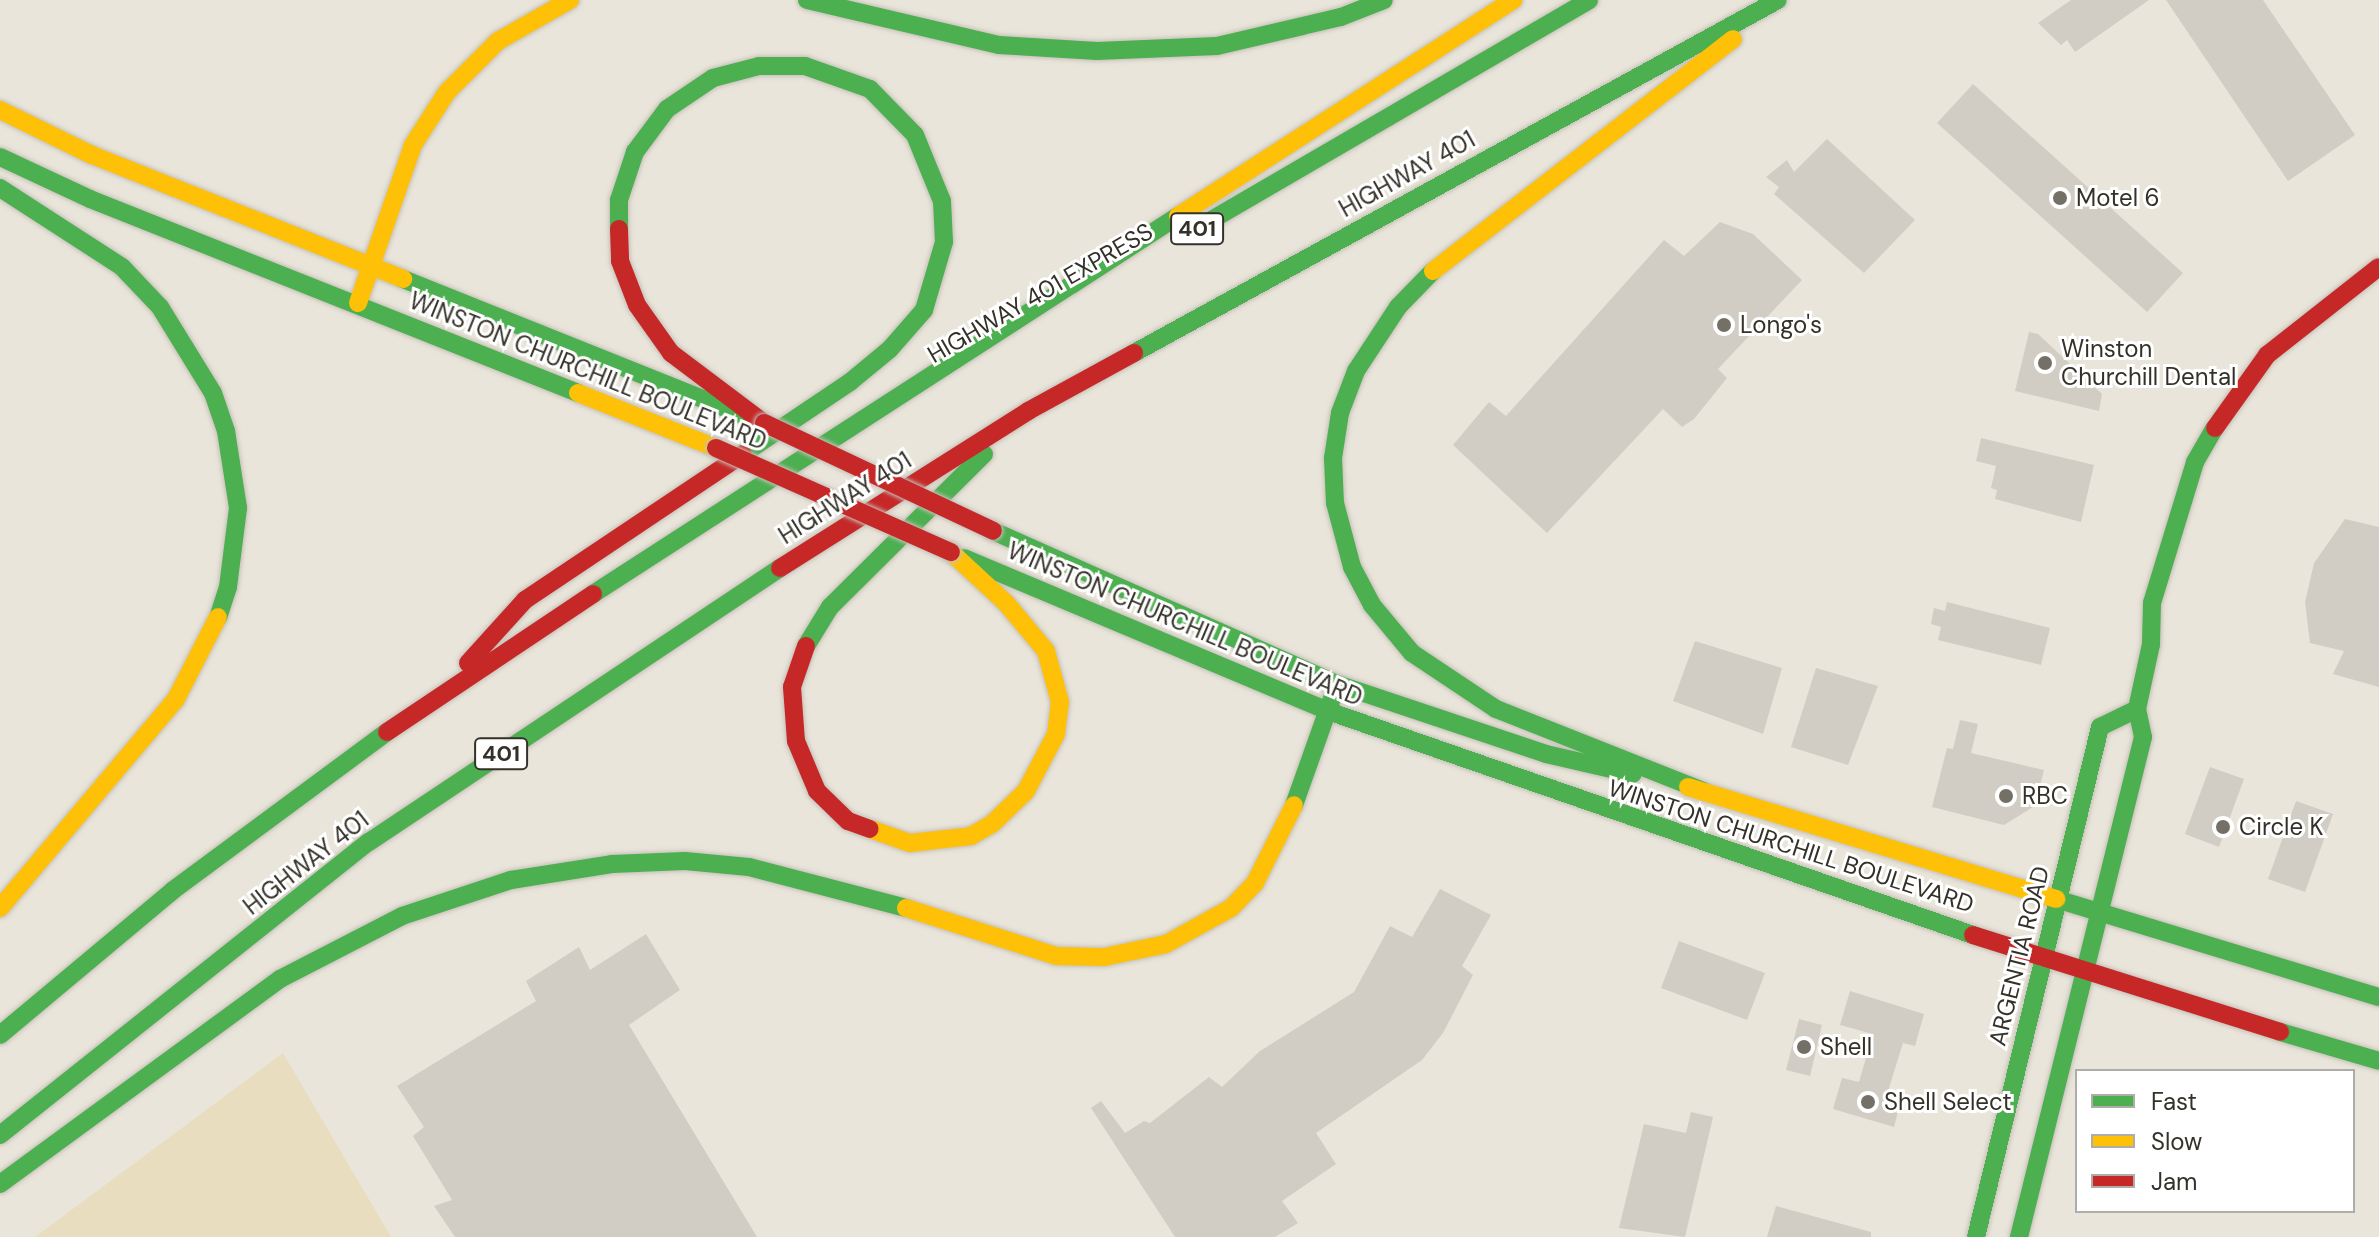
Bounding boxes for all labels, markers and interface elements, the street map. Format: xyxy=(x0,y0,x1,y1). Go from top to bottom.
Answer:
street label: HIGHWAY 401 xyxy=(1334,125,1480,223)
place label: Motel 6 xyxy=(2076,184,2159,212)
marker: Motel 6 xyxy=(2051,189,2069,207)
road number: 401 xyxy=(1169,211,1225,247)
street label: HIGHWAY 401 EXPRESS xyxy=(922,217,1158,369)
street label: WINSTON CHURCHILL BOULEVARD xyxy=(405,286,771,456)
place label: Longo's xyxy=(1740,311,1822,339)
marker: Longo's xyxy=(1715,316,1733,334)
place label: Winston Churchill Dental xyxy=(2061,335,2236,391)
marker: Winston Churchill Dental xyxy=(2036,354,2054,372)
street label: HIGHWAY 401 xyxy=(773,446,917,550)
street label: WINSTON CHURCHILL BOULEVARD xyxy=(1003,536,1367,712)
road number: 401 xyxy=(473,736,529,772)
street label: WINSTON CHURCHILL BOULEVARD xyxy=(1604,773,1978,919)
place label: RBC xyxy=(2022,782,2068,810)
marker: RBC xyxy=(1997,787,2015,805)
street label: HIGHWAY 401 xyxy=(238,805,374,921)
place label: Circle K xyxy=(2239,813,2324,841)
marker: Circle K xyxy=(2214,818,2232,836)
street label: ARGENTIA ROAD xyxy=(1983,863,2055,1049)
place label: Shell xyxy=(1820,1033,1872,1061)
marker: Shell xyxy=(1795,1038,1813,1056)
legend xyxy=(2075,1069,2355,1213)
text: Fast xyxy=(2151,1086,2197,1117)
place label: Shell Select xyxy=(1884,1088,2012,1116)
marker: Shell Select xyxy=(1859,1093,1877,1111)
text: Slow xyxy=(2151,1126,2202,1157)
text: Jam xyxy=(2151,1166,2197,1197)

